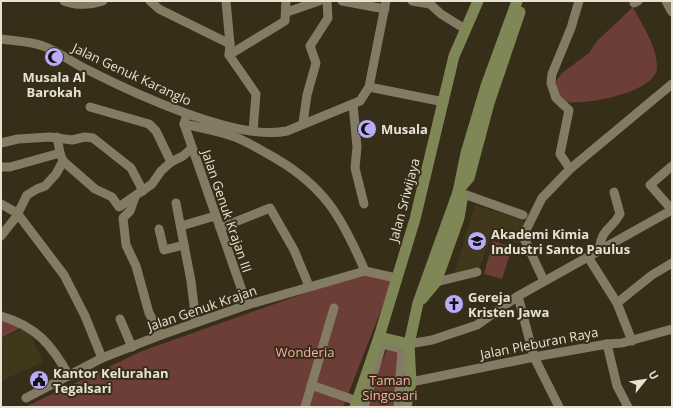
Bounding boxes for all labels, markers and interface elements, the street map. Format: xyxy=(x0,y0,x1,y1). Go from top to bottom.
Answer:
street label: Jalan Genuk Karanglo xyxy=(68,38,195,110)
mosque icon: Musala Al Barokah xyxy=(43,46,65,68)
place label: Musala Al Barokah xyxy=(22,68,86,101)
mosque icon: Musala xyxy=(356,118,378,140)
place label: Musala xyxy=(381,120,428,138)
street label: Jalan Genuk Krajan III xyxy=(197,145,256,275)
street label: Jalan Sriwijaya xyxy=(384,156,424,246)
place label: Akademi Kimia Industri Santo Paulus xyxy=(491,225,630,258)
school or university icon: Akademi Kimia Industri Santo Paulus xyxy=(466,230,488,252)
street label: Jalan Genuk Krajan xyxy=(143,281,259,336)
place label: Gereja Kristen Jawa xyxy=(468,288,549,321)
church icon: Gereja Kristen Jawa xyxy=(443,293,465,315)
street label: Jalan Pleburan Raya xyxy=(477,323,600,364)
park label: Wonderia xyxy=(276,343,334,361)
north arrow xyxy=(625,360,665,400)
place label: Kantor Kelurahan Tegalsari xyxy=(53,364,169,397)
text: U xyxy=(646,367,663,382)
public building icon: Kantor Kelurahan Tegalsari xyxy=(28,369,50,391)
park label: Taman Singosari xyxy=(362,371,418,404)

